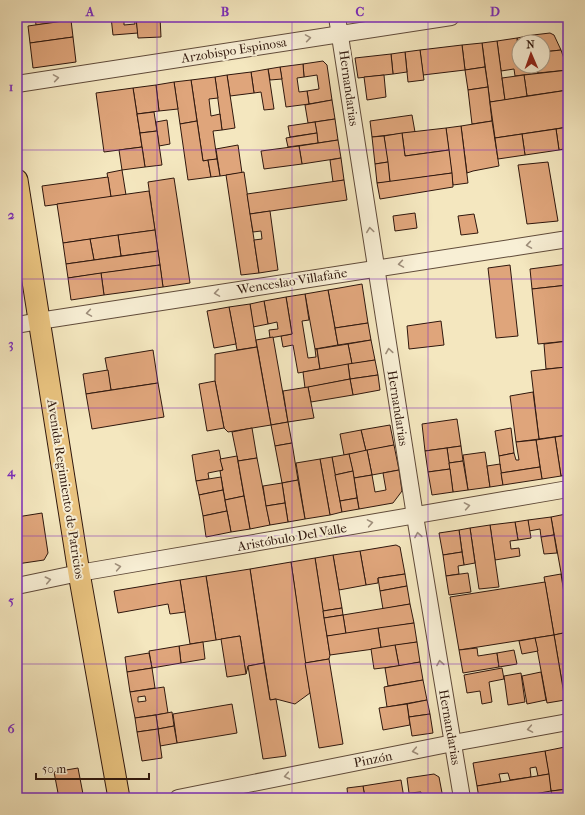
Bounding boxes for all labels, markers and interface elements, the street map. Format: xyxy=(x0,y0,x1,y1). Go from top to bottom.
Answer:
text: A xyxy=(85,4,95,19)
text: B xyxy=(221,4,230,19)
text: C xyxy=(356,4,365,19)
text: D xyxy=(490,4,500,19)
street label: Arzobispo Espinosa xyxy=(179,34,289,66)
north arrow xyxy=(511,34,551,74)
one-way arrow xyxy=(305,35,312,43)
text: N xyxy=(526,38,536,51)
street label: Hernandarias xyxy=(336,49,362,127)
one-way arrow xyxy=(52,74,59,83)
text: 1 xyxy=(9,79,14,94)
text: 2 xyxy=(8,207,15,222)
one-way arrow xyxy=(366,227,375,233)
one-way arrow xyxy=(526,240,533,248)
one-way arrow xyxy=(398,260,404,268)
street label: Wenceslao Villafañe xyxy=(235,265,349,297)
one-way arrow xyxy=(214,288,220,297)
one-way arrow xyxy=(86,308,92,317)
text: 3 xyxy=(8,336,14,352)
one-way arrow xyxy=(385,348,394,354)
street label: Hernandarias xyxy=(385,369,411,447)
street label: Avenida Regimiento de Patricios xyxy=(44,397,88,580)
text: 4 xyxy=(6,464,16,480)
one-way arrow xyxy=(464,503,470,511)
street label: Aristóbulo Del Valle xyxy=(235,520,348,554)
one-way arrow xyxy=(367,520,373,528)
one-way arrow xyxy=(414,532,423,538)
one-way arrow xyxy=(114,563,121,572)
one-way arrow xyxy=(45,576,51,584)
text: 5 xyxy=(8,593,14,608)
one-way arrow xyxy=(436,660,444,666)
street label: Hernandarias xyxy=(436,688,464,766)
text: 6 xyxy=(7,721,15,736)
one-way arrow xyxy=(527,724,533,733)
one-way arrow xyxy=(412,746,418,754)
street label: Pinzón xyxy=(352,748,394,770)
scale bar xyxy=(36,755,149,781)
text: 50 m xyxy=(42,762,66,776)
one-way arrow xyxy=(284,771,290,780)

